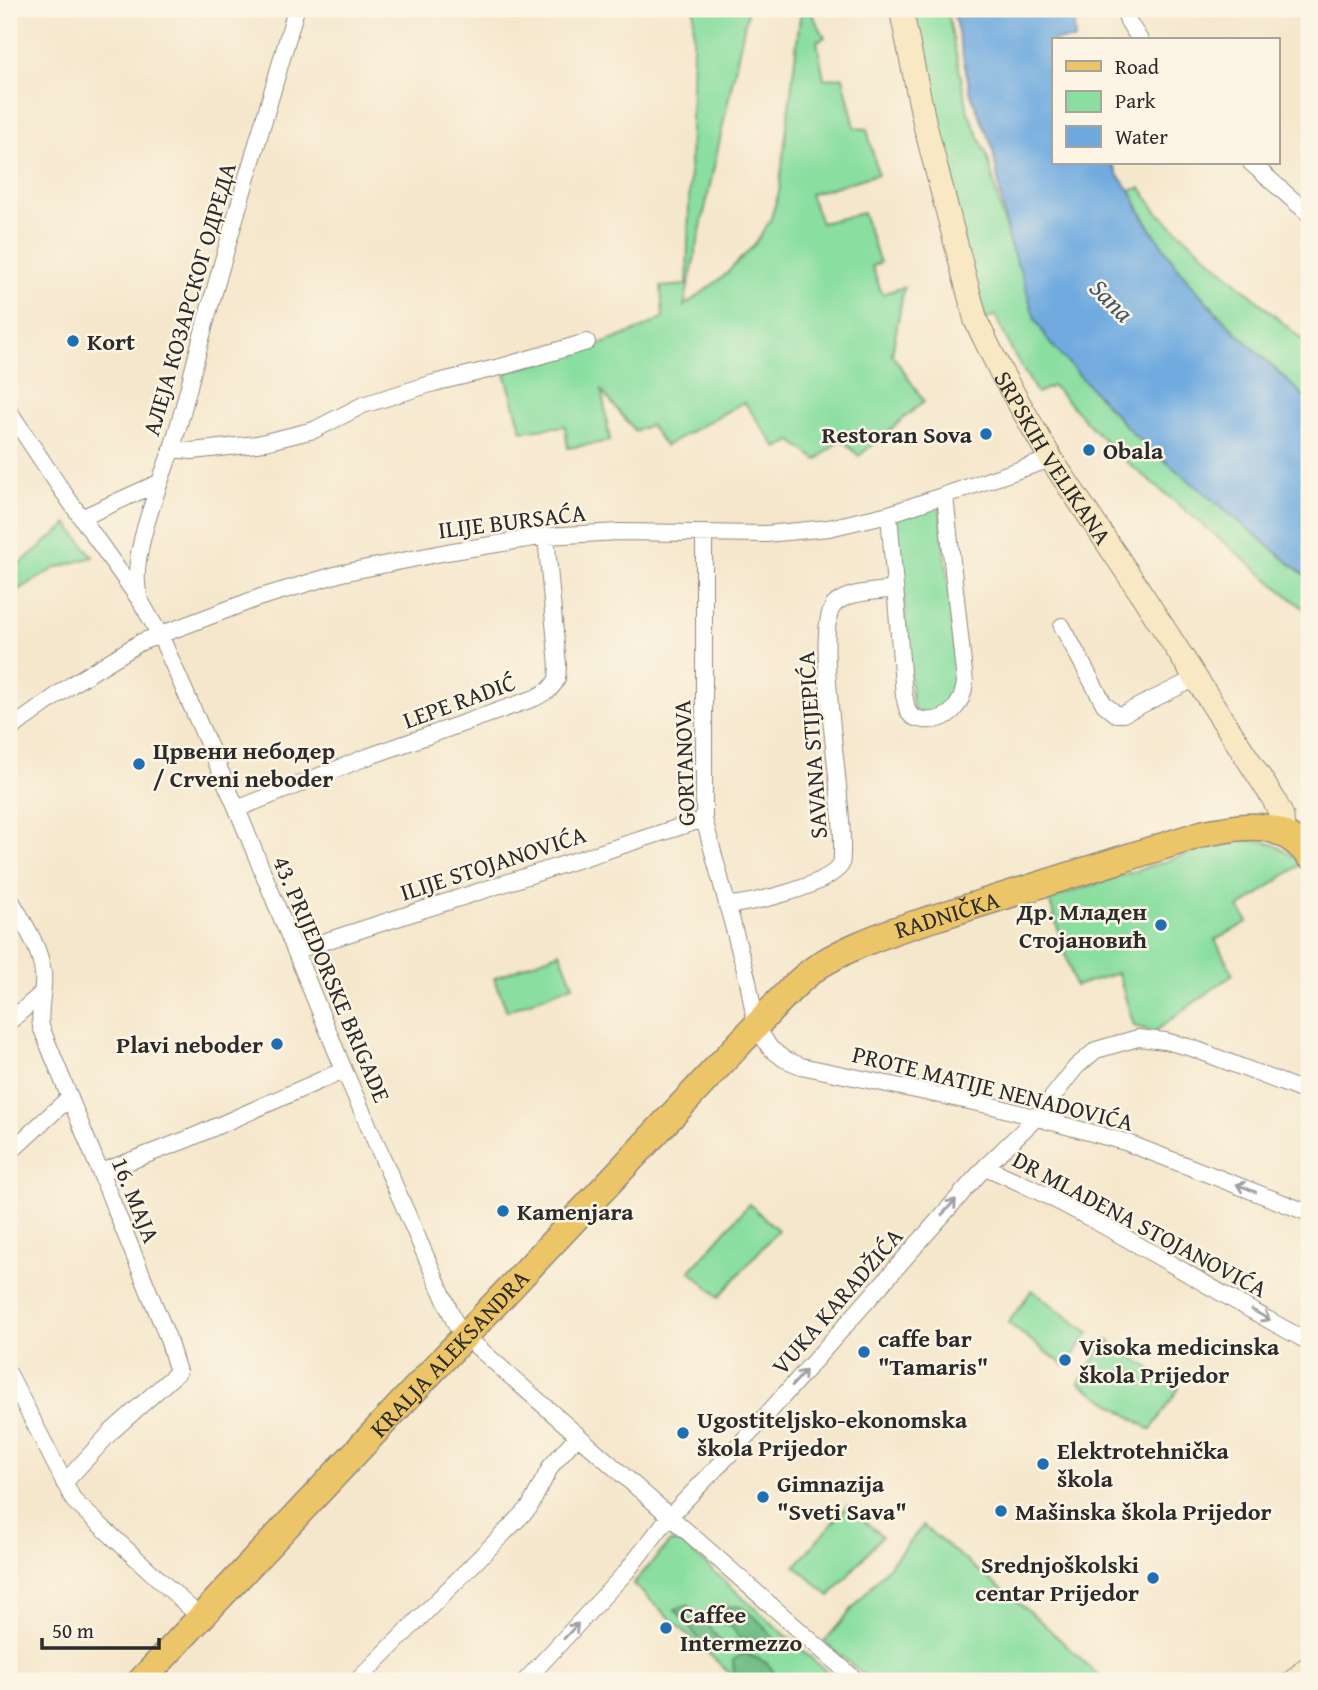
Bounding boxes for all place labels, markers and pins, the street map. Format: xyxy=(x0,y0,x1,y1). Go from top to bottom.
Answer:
place label: Kort xyxy=(87,324,135,359)
marker: Kort xyxy=(65,333,81,349)
place label: Restoran Sova xyxy=(822,417,973,452)
marker: Restoran Sova xyxy=(978,426,994,442)
place label: Obala xyxy=(1103,433,1164,468)
marker: Obala xyxy=(1081,442,1097,458)
place label: Црвени небодер / Crveni neboder xyxy=(153,733,335,796)
marker: Црвени небодер / Crveni neboder xyxy=(131,756,147,772)
place label: Др. Младен Стојановић xyxy=(1016,894,1147,957)
marker: Др. Младен Стојановић xyxy=(1153,917,1169,933)
place label: Plavi neboder xyxy=(116,1027,263,1062)
marker: Plavi neboder xyxy=(269,1036,285,1052)
place label: Kamenjara xyxy=(517,1194,634,1229)
marker: Kamenjara xyxy=(495,1203,511,1219)
place label: caffe bar "Tamaris" xyxy=(878,1321,988,1384)
place label: Visoka medicinska škola Prijedor xyxy=(1079,1329,1280,1392)
marker: caffe bar "Tamaris" xyxy=(856,1344,872,1360)
marker: Visoka medicinska škola Prijedor xyxy=(1057,1352,1073,1368)
place label: Ugostiteljsko-ekonomska škola Prijedor xyxy=(697,1402,968,1465)
marker: Ugostiteljsko-ekonomska škola Prijedor xyxy=(675,1425,691,1441)
place label: Elektrotehnička škola xyxy=(1057,1433,1230,1496)
marker: Elektrotehnička škola xyxy=(1035,1456,1051,1472)
place label: Gimnazija "Sveti Sava" xyxy=(777,1466,907,1529)
marker: Gimnazija "Sveti Sava" xyxy=(755,1489,771,1505)
place label: Mašinska škola Prijedor xyxy=(1015,1494,1272,1529)
marker: Mašinska škola Prijedor xyxy=(993,1503,1009,1519)
place label: Srednjoškolski centar Prijedor xyxy=(975,1547,1139,1610)
marker: Srednjoškolski centar Prijedor xyxy=(1145,1570,1161,1586)
place label: Caffee Intermezzo xyxy=(680,1597,802,1660)
marker: Caffee Intermezzo xyxy=(658,1620,674,1636)

